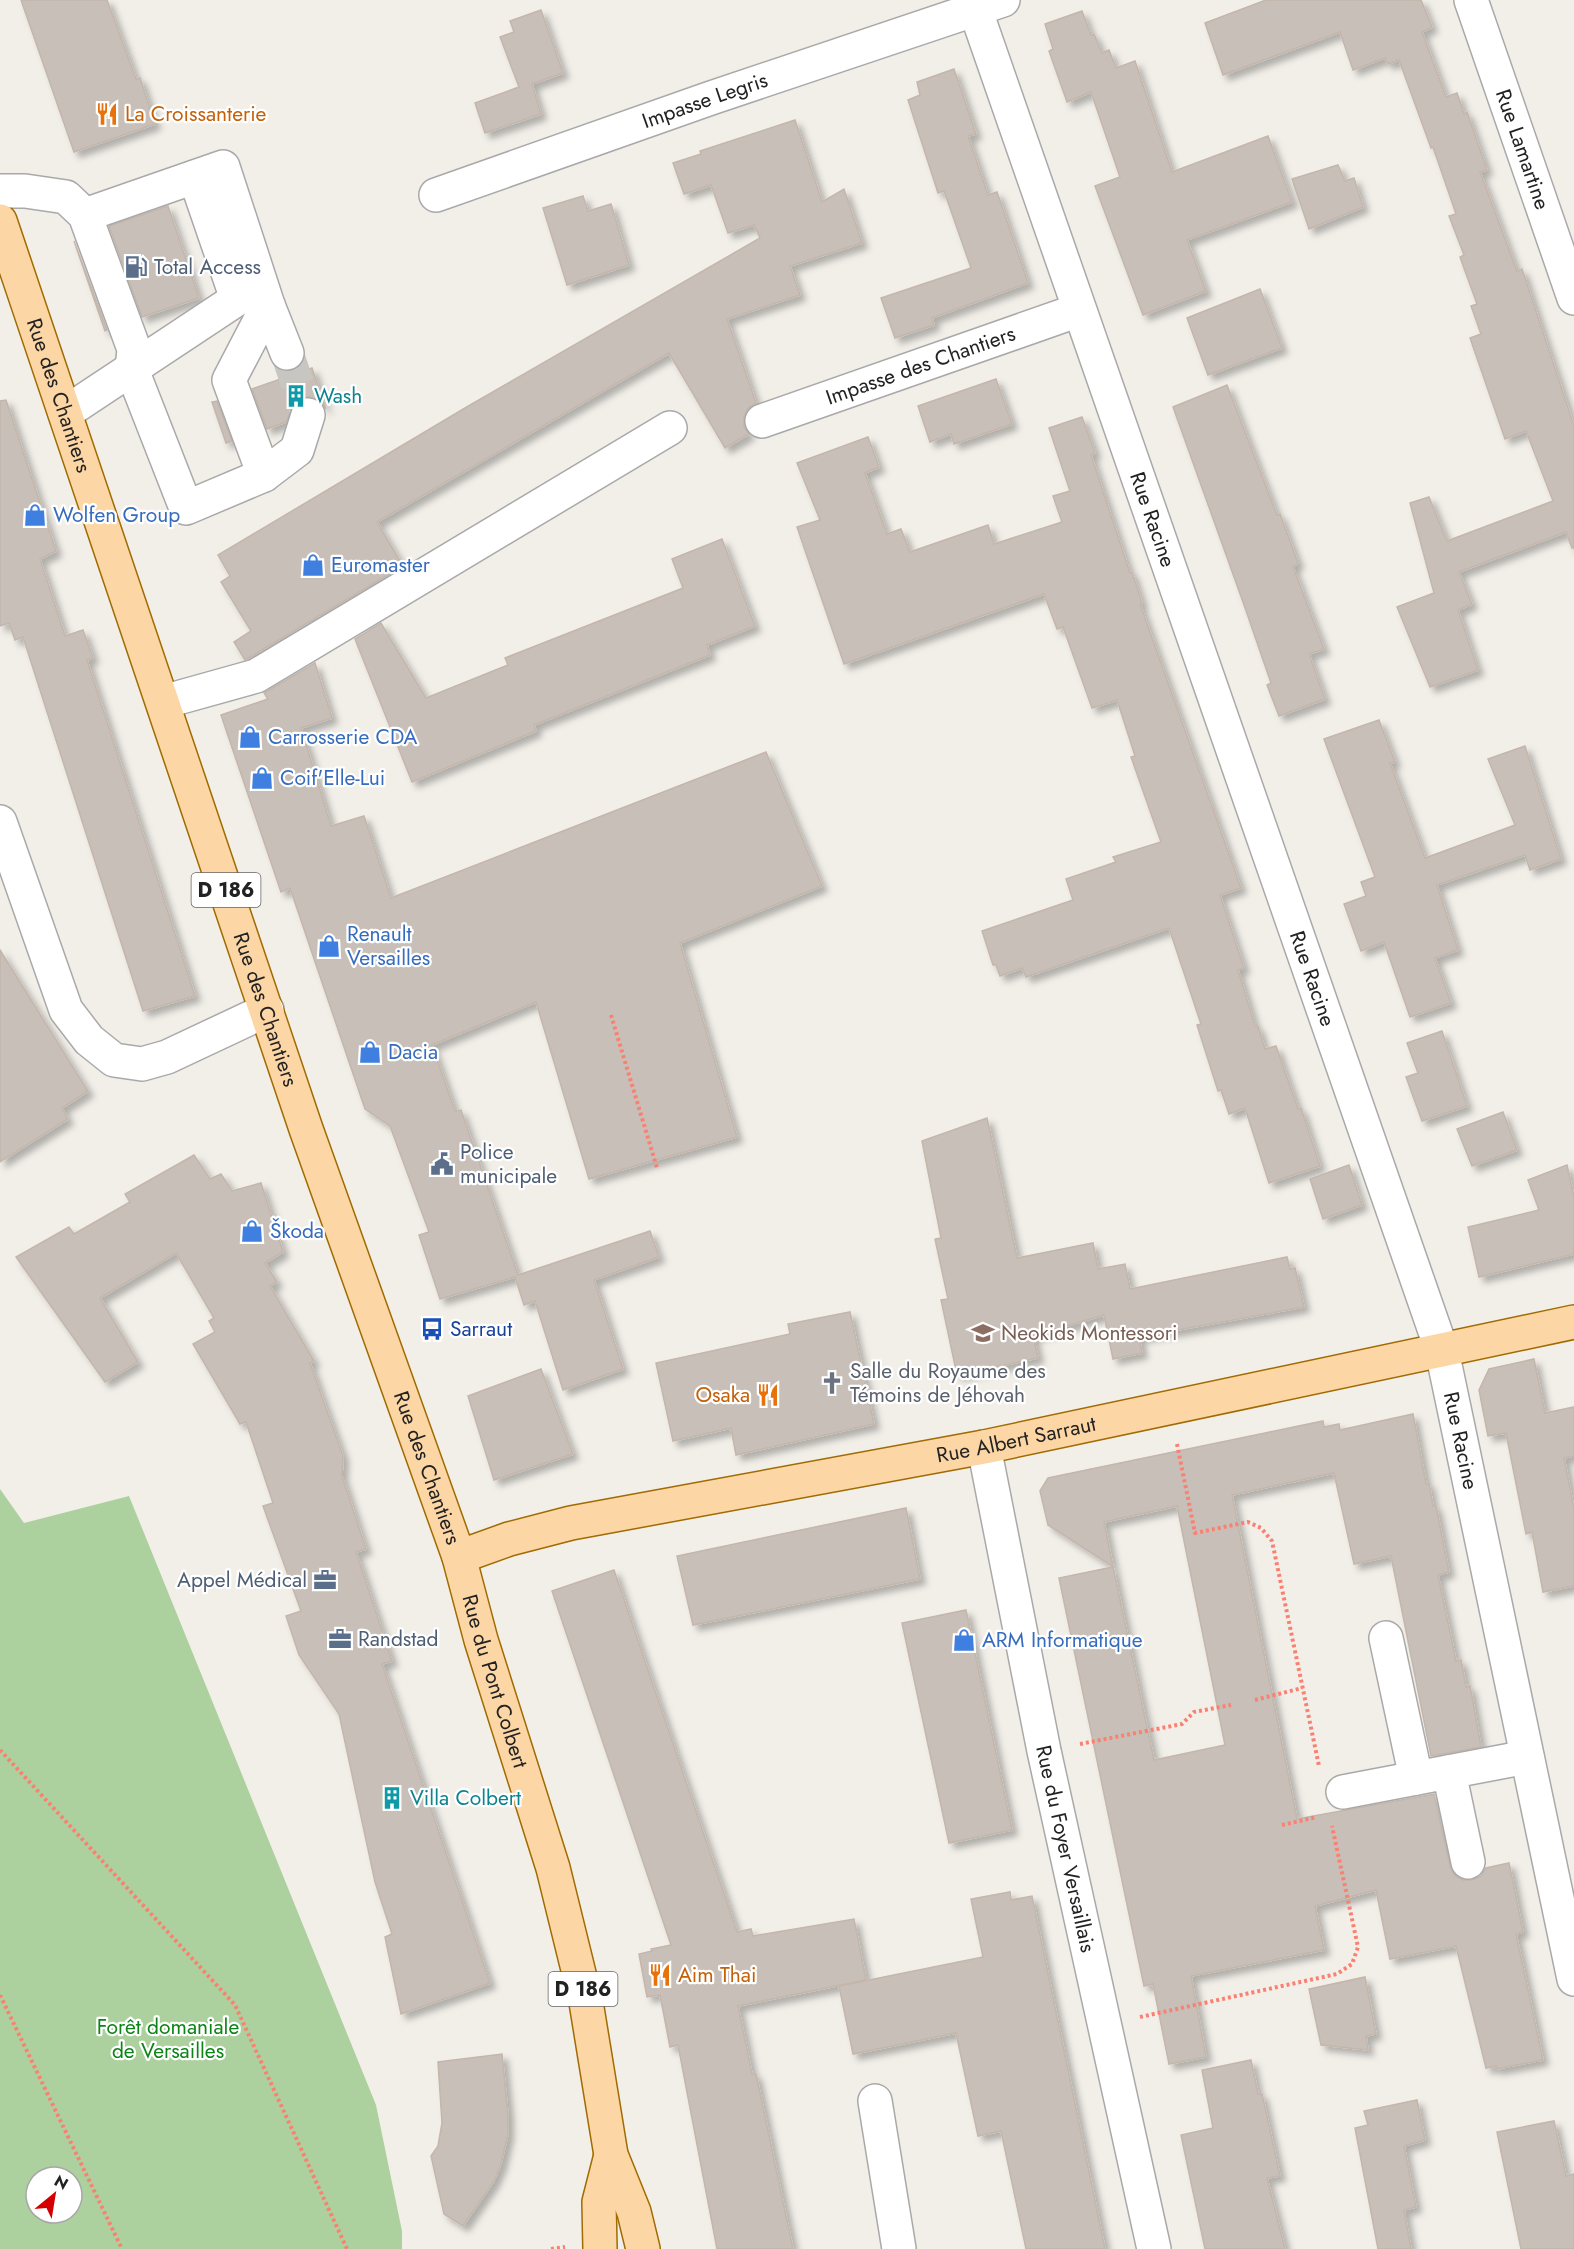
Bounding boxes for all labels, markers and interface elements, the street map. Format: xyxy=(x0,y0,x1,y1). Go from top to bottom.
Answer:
street label: Impasse Legris xyxy=(638,65,772,136)
street label: Rue Lamartine xyxy=(1488,85,1557,214)
place label: La Croissanterie xyxy=(125,99,267,129)
restaurant icon: La Croissanterie xyxy=(94,101,120,127)
place label: Total Access xyxy=(154,252,261,282)
fuel station icon: Total Access xyxy=(123,254,149,280)
street label: Rue des Chantiers xyxy=(19,314,99,476)
street label: Impasse des Chantiers xyxy=(822,318,1019,413)
place label: Wash xyxy=(314,381,362,411)
building icon: Wash xyxy=(283,383,309,409)
street label: Rue Racine xyxy=(1122,468,1183,571)
place label: Wolfen Group xyxy=(53,500,180,530)
shop icon: Wolfen Group xyxy=(22,502,48,528)
place label: Euromaster xyxy=(331,550,431,580)
shop icon: Euromaster xyxy=(300,552,326,578)
place label: Carrosserie CDA xyxy=(268,722,418,752)
shop icon: Carrosserie CDA xyxy=(237,724,263,750)
place label: Coif'Elle-Lui xyxy=(280,763,385,793)
shop icon: Coif'Elle-Lui xyxy=(249,765,275,791)
road number: D 186 xyxy=(192,873,260,907)
place label: Renault Versailles xyxy=(347,919,430,973)
street label: Rue Racine xyxy=(1282,927,1343,1030)
street label: Rue des Chantiers xyxy=(226,928,306,1091)
shop icon: Renault Versailles xyxy=(316,933,342,959)
place label: Dacia xyxy=(388,1037,438,1067)
shop icon: Dacia xyxy=(357,1039,383,1065)
place label: Police municipale xyxy=(460,1137,557,1191)
public building icon: Police municipale xyxy=(429,1151,455,1177)
place label: Škoda xyxy=(270,1216,324,1246)
shop icon: Škoda xyxy=(239,1218,265,1244)
place label: Sarraut xyxy=(450,1314,512,1344)
bus stop icon: Sarraut xyxy=(419,1316,445,1342)
place label: Neokids Montessori xyxy=(1001,1318,1177,1348)
school or university icon: Neokids Montessori xyxy=(970,1320,996,1346)
place label: Salle du Royaume des Témoins de Jéhovah xyxy=(850,1356,1046,1410)
church icon: Salle du Royaume des Témoins de Jéhovah xyxy=(819,1370,845,1396)
place label: Osaka xyxy=(696,1380,750,1410)
restaurant icon: Osaka xyxy=(755,1382,781,1408)
street label: Rue des Chantiers xyxy=(386,1387,468,1549)
street label: Rue Racine xyxy=(1436,1389,1486,1492)
street label: Rue Albert Sarraut xyxy=(934,1409,1099,1470)
place label: Appel Médical xyxy=(177,1565,307,1595)
office icon: Appel Médical xyxy=(312,1567,338,1593)
street label: Rue du Pont Colbert xyxy=(455,1591,535,1772)
place label: Randstad xyxy=(358,1624,438,1654)
place label: ARM Informatique xyxy=(982,1625,1143,1655)
office icon: Randstad xyxy=(327,1626,353,1652)
shop icon: ARM Informatique xyxy=(951,1627,977,1653)
street label: Rue du Foyer Versaillais xyxy=(1028,1742,1103,1955)
place label: Villa Colbert xyxy=(410,1783,521,1813)
building icon: Villa Colbert xyxy=(379,1785,405,1811)
place label: Aim Thai xyxy=(678,1960,756,1990)
restaurant icon: Aim Thai xyxy=(647,1962,673,1988)
road number: D 186 xyxy=(548,1972,618,2006)
park label: Forêt domaniale de Versailles xyxy=(97,2012,239,2066)
north arrow xyxy=(24,2165,84,2225)
text: N xyxy=(50,2169,73,2196)

